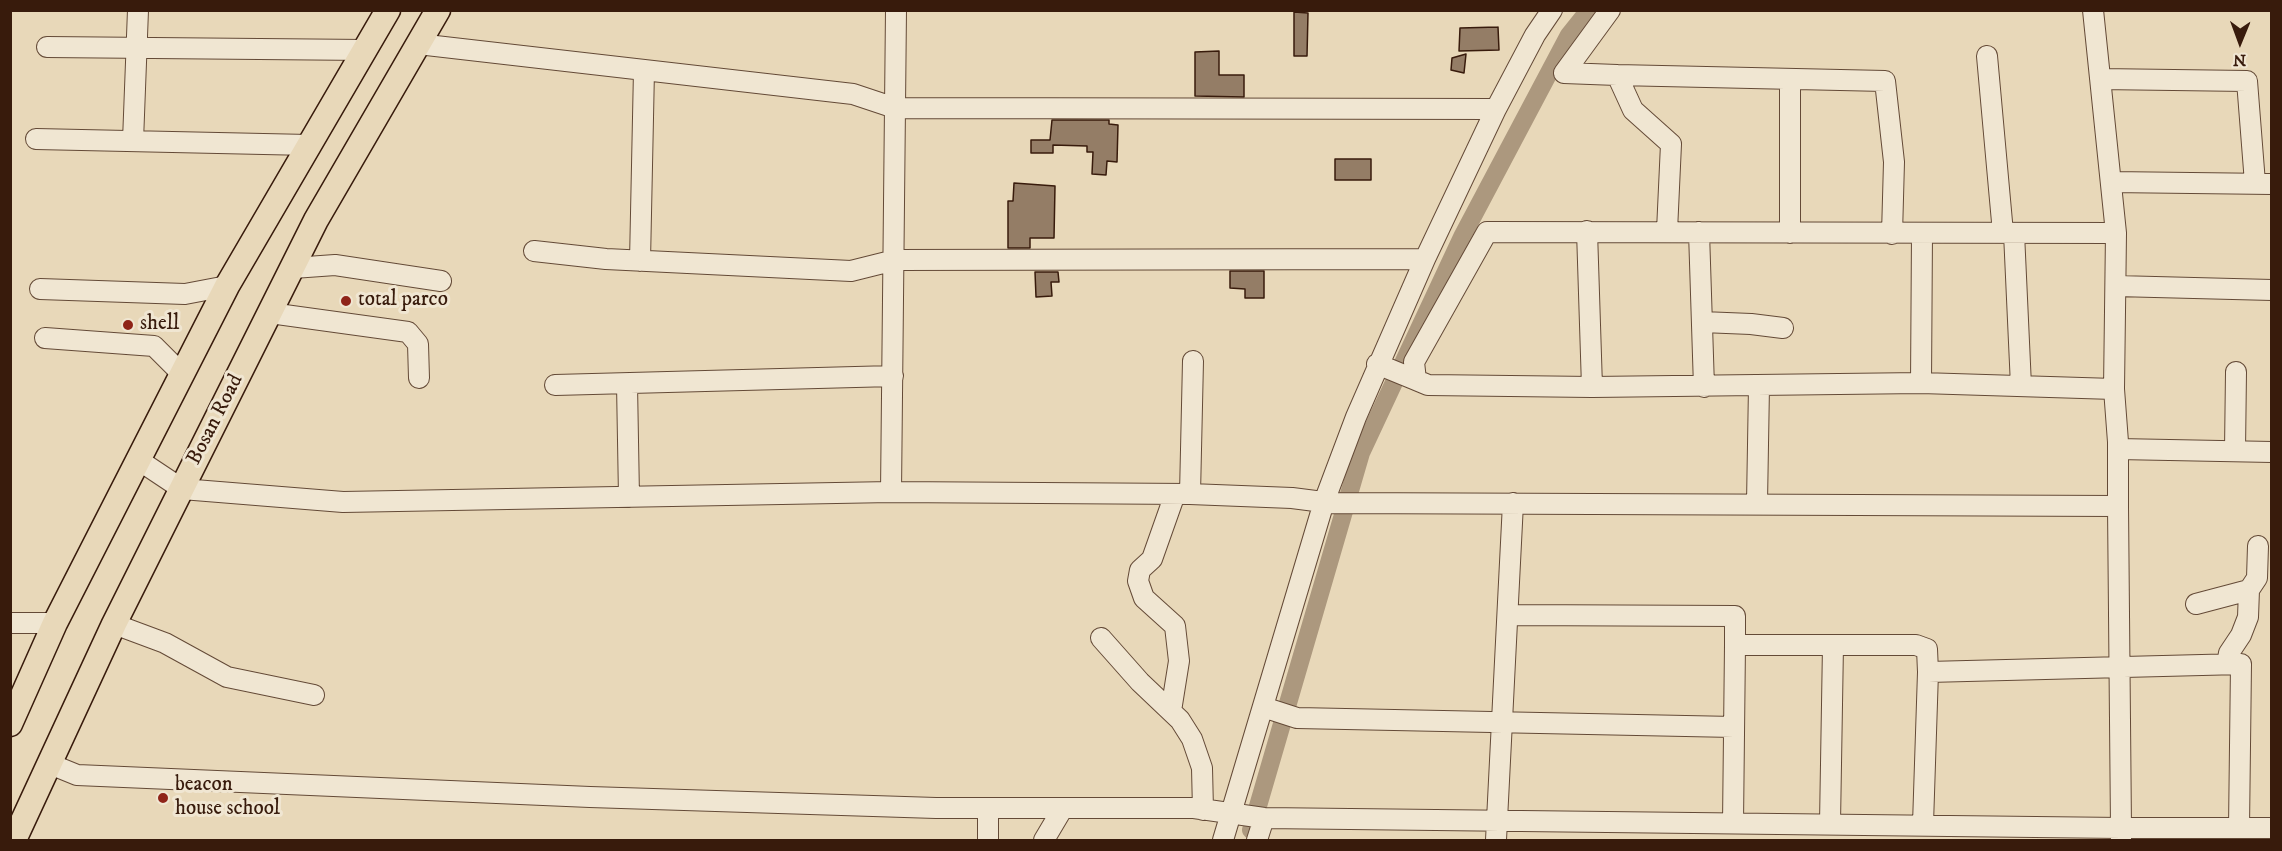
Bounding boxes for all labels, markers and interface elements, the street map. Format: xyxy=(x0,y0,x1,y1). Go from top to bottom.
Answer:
north arrow xyxy=(2210,12,2270,72)
text: N xyxy=(2233,50,2246,70)
place label: total parco xyxy=(358,288,448,314)
marker: total parco xyxy=(339,294,353,308)
place label: shell xyxy=(140,312,179,338)
marker: shell xyxy=(121,318,135,332)
street label: Bosan Road xyxy=(182,370,250,470)
place label: beacon house school xyxy=(175,773,280,823)
marker: beacon house school xyxy=(156,791,170,805)

